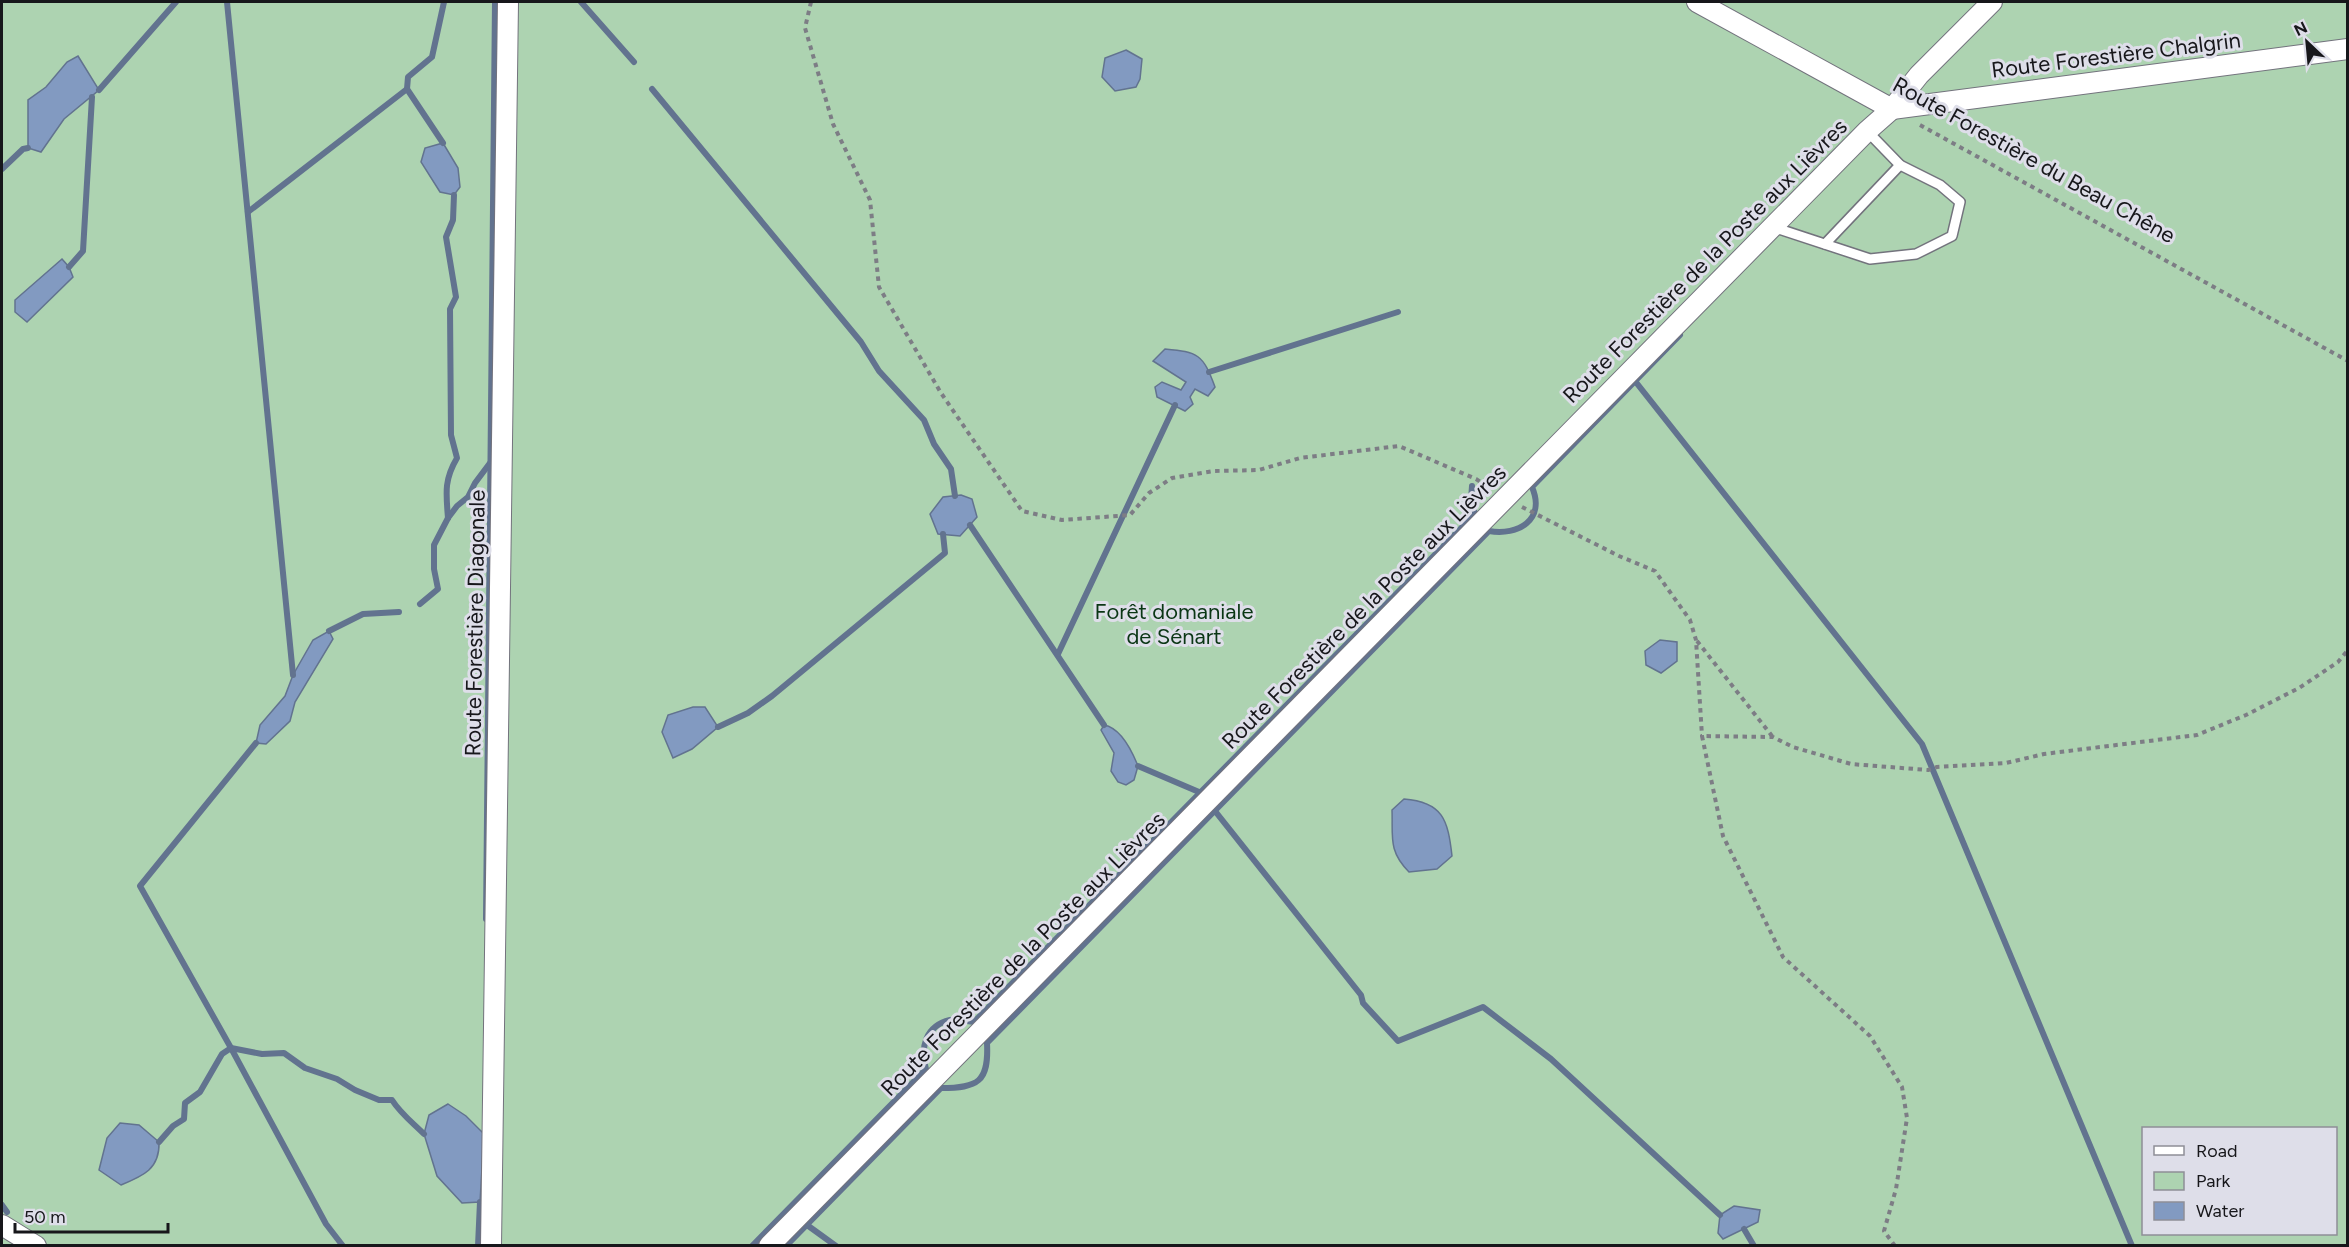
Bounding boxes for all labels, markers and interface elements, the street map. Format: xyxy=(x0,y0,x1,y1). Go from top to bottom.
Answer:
north arrow xyxy=(2277,12,2337,72)
text: N xyxy=(2291,18,2310,40)
street label: Route Forestière Chalgrin xyxy=(1990,26,2242,84)
street label: Route Forestière du Beau Chêne xyxy=(1888,71,2180,249)
street label: Route Forestière de la Poste aux Lièvres xyxy=(1557,113,1853,409)
street label: Route Forestière de la Poste aux Lièvres xyxy=(1216,459,1512,755)
street label: Route Forestière Diagonale xyxy=(459,489,491,757)
park label: Forêt domaniale de Sénart xyxy=(1095,598,1253,650)
street label: Route Forestière de la Poste aux Lièvres xyxy=(875,806,1171,1102)
legend xyxy=(2142,1127,2337,1235)
text: Road xyxy=(2196,1140,2237,1162)
text: Park xyxy=(2196,1170,2231,1192)
scale bar xyxy=(15,1196,168,1234)
text: Water xyxy=(2196,1200,2244,1222)
text: 50 m xyxy=(24,1206,66,1228)

